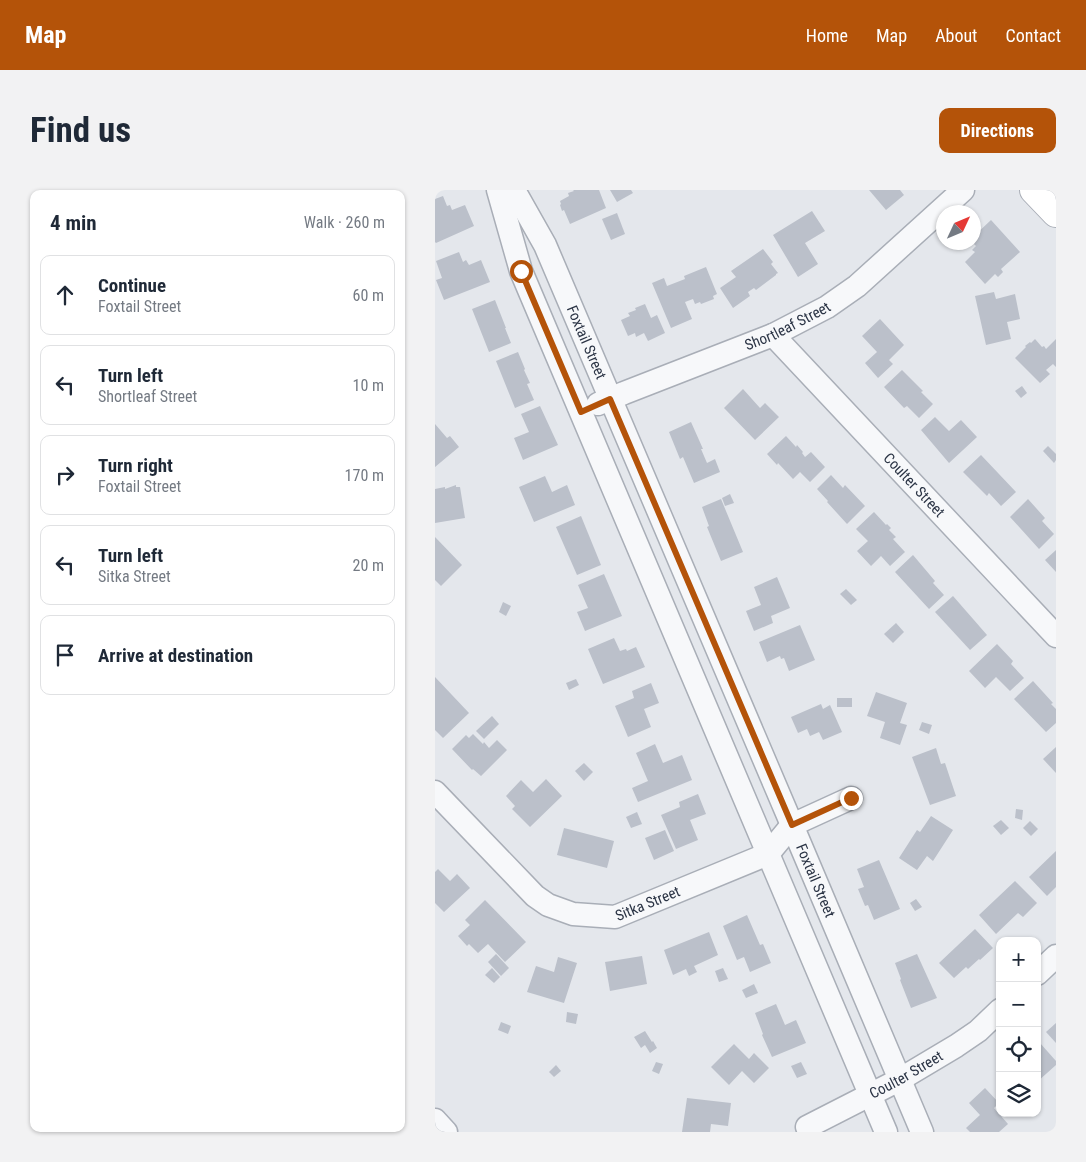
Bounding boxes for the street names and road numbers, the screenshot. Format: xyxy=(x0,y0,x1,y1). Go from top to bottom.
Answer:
street label: Shortleaf Street xyxy=(742,298,834,354)
street label: Foxtail Street xyxy=(563,303,610,382)
street label: Coulter Street xyxy=(880,449,949,521)
street label: Foxtail Street xyxy=(792,841,839,920)
street label: Sitka Street xyxy=(613,882,683,925)
street label: Coulter Street xyxy=(866,1047,946,1103)

